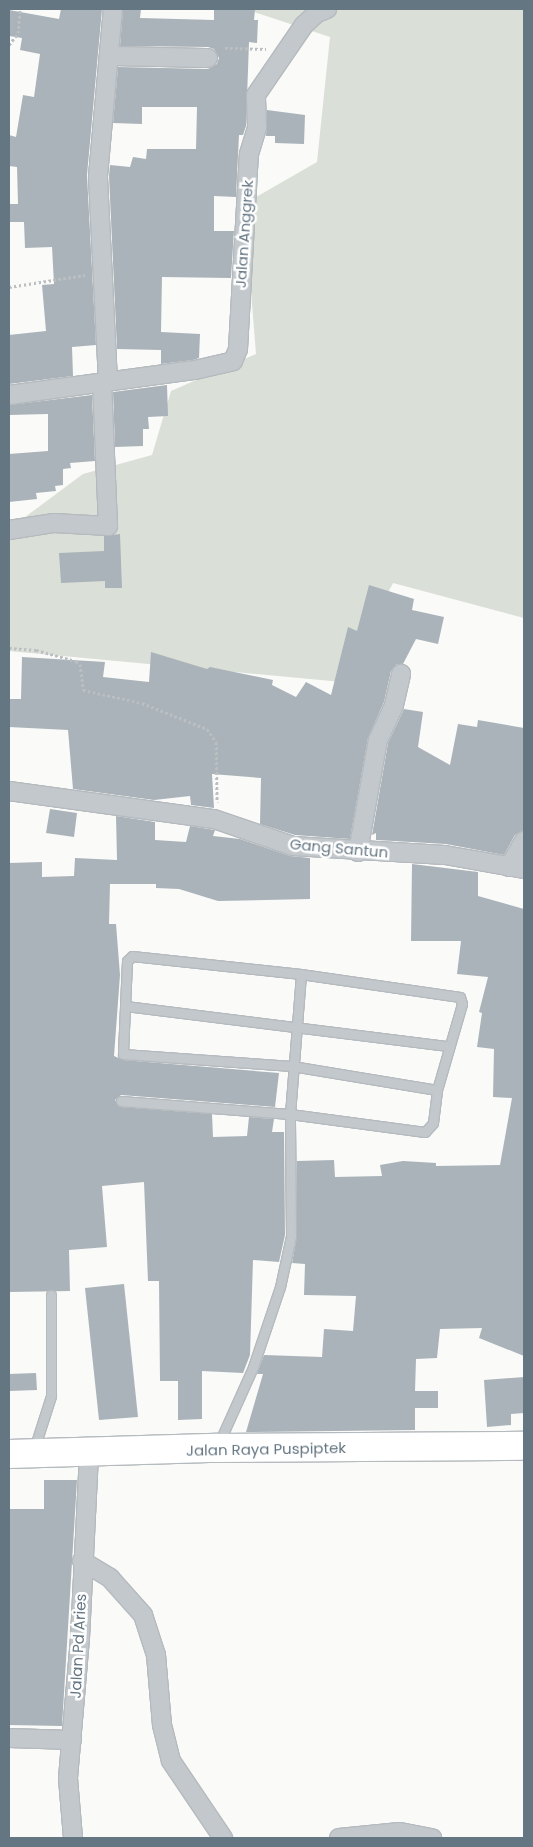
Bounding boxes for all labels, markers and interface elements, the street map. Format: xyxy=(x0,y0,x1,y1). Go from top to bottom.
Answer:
street label: Jalan Anggrek xyxy=(231,179,257,289)
street label: Gang Santun xyxy=(289,835,389,861)
street label: Jalan Raya Puspiptek xyxy=(186,1439,346,1459)
street label: Jalan Pd Aries xyxy=(66,1593,90,1699)

